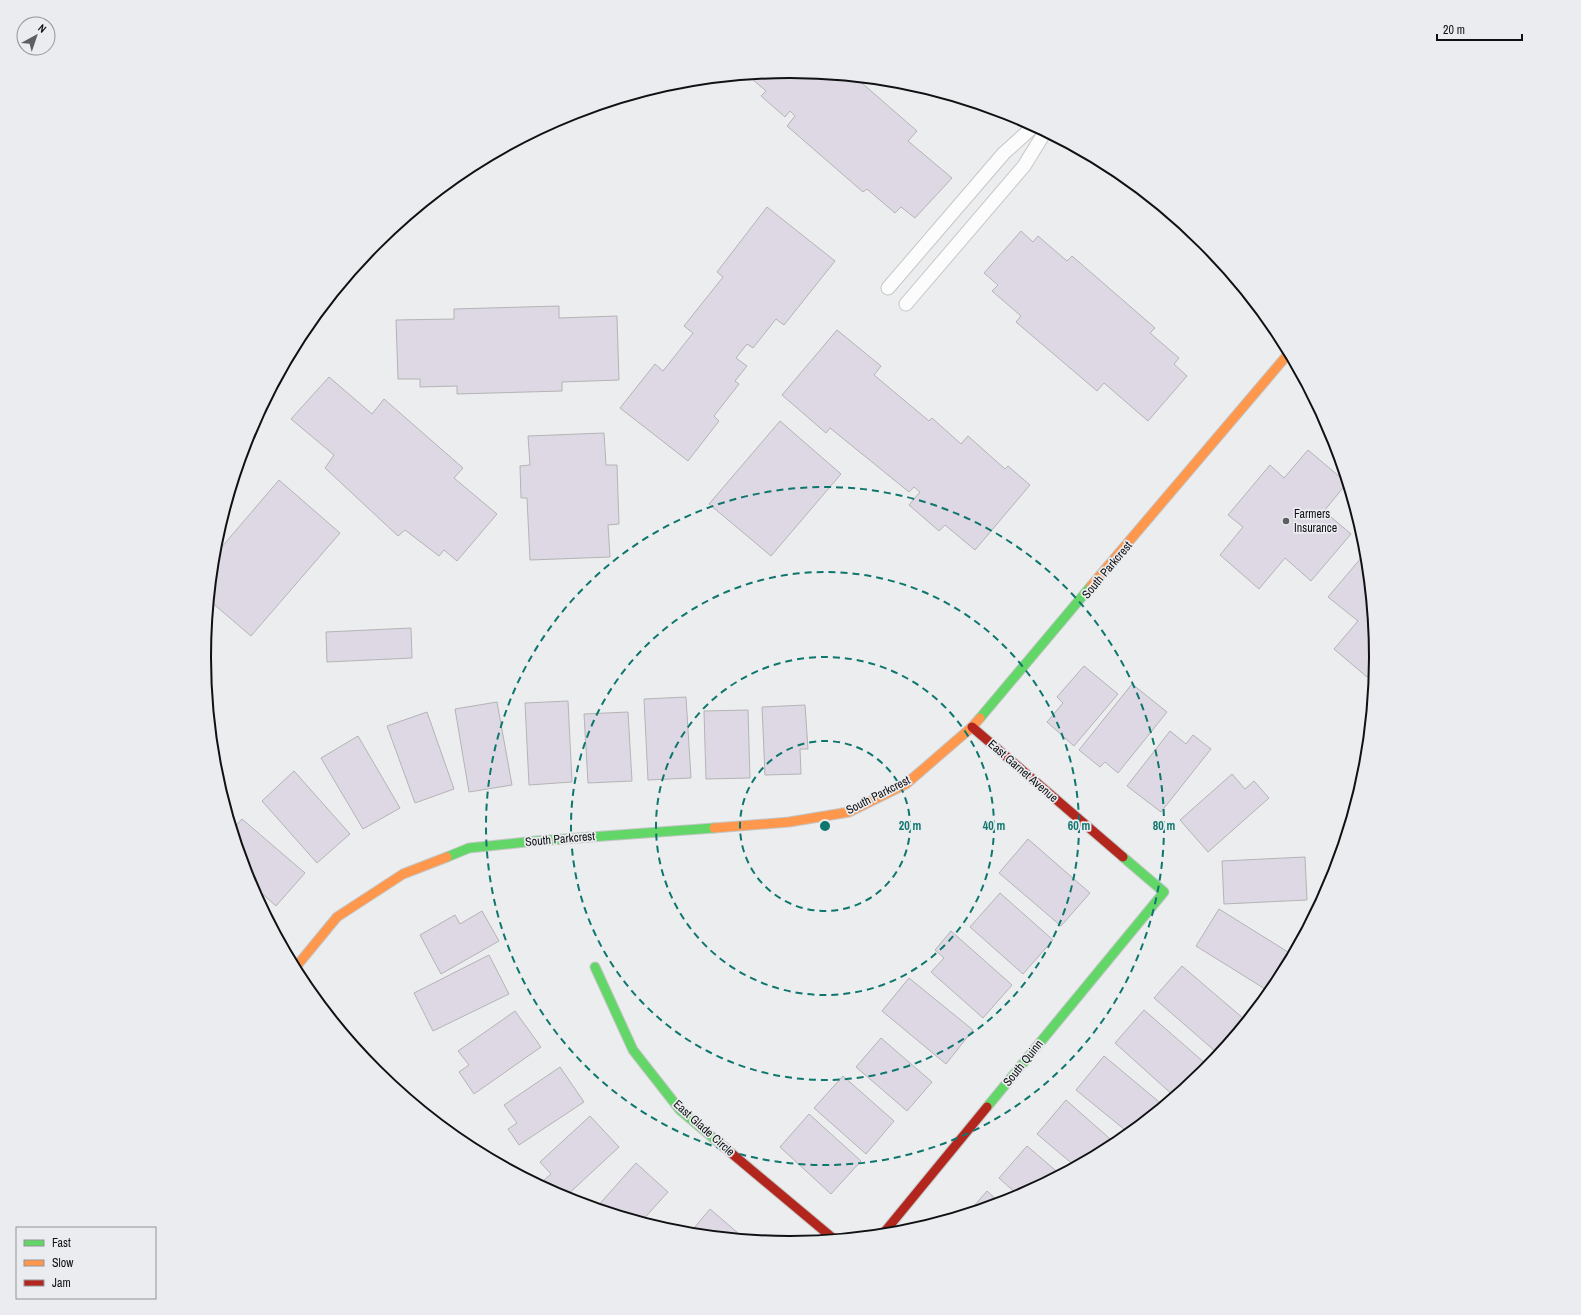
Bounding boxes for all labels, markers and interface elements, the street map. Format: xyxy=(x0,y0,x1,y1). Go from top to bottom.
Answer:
north arrow xyxy=(16,16,56,56)
scale bar xyxy=(1437,16,1522,42)
text: N xyxy=(35,21,49,36)
text: 20 m xyxy=(1443,22,1465,38)
place label: Farmers Insurance xyxy=(1294,506,1337,536)
marker: Farmers Insurance xyxy=(1281,516,1291,526)
street label: South Parkcrest xyxy=(1078,538,1136,602)
street label: East Garnet Avenue xyxy=(985,736,1061,806)
street label: South Parkcrest xyxy=(843,772,913,818)
text: 20 m xyxy=(899,818,921,834)
text: 40 m xyxy=(983,818,1005,834)
text: 60 m xyxy=(1068,818,1090,834)
text: 80 m xyxy=(1153,818,1175,834)
centre of rings xyxy=(818,819,832,833)
street label: South Parkcrest xyxy=(524,828,596,850)
street label: South Quinn xyxy=(999,1036,1047,1090)
street label: East Glade Circle xyxy=(670,1096,738,1160)
legend xyxy=(16,1227,156,1299)
text: Fast xyxy=(52,1235,71,1251)
text: Slow xyxy=(52,1255,74,1271)
text: Jam xyxy=(52,1275,71,1291)

